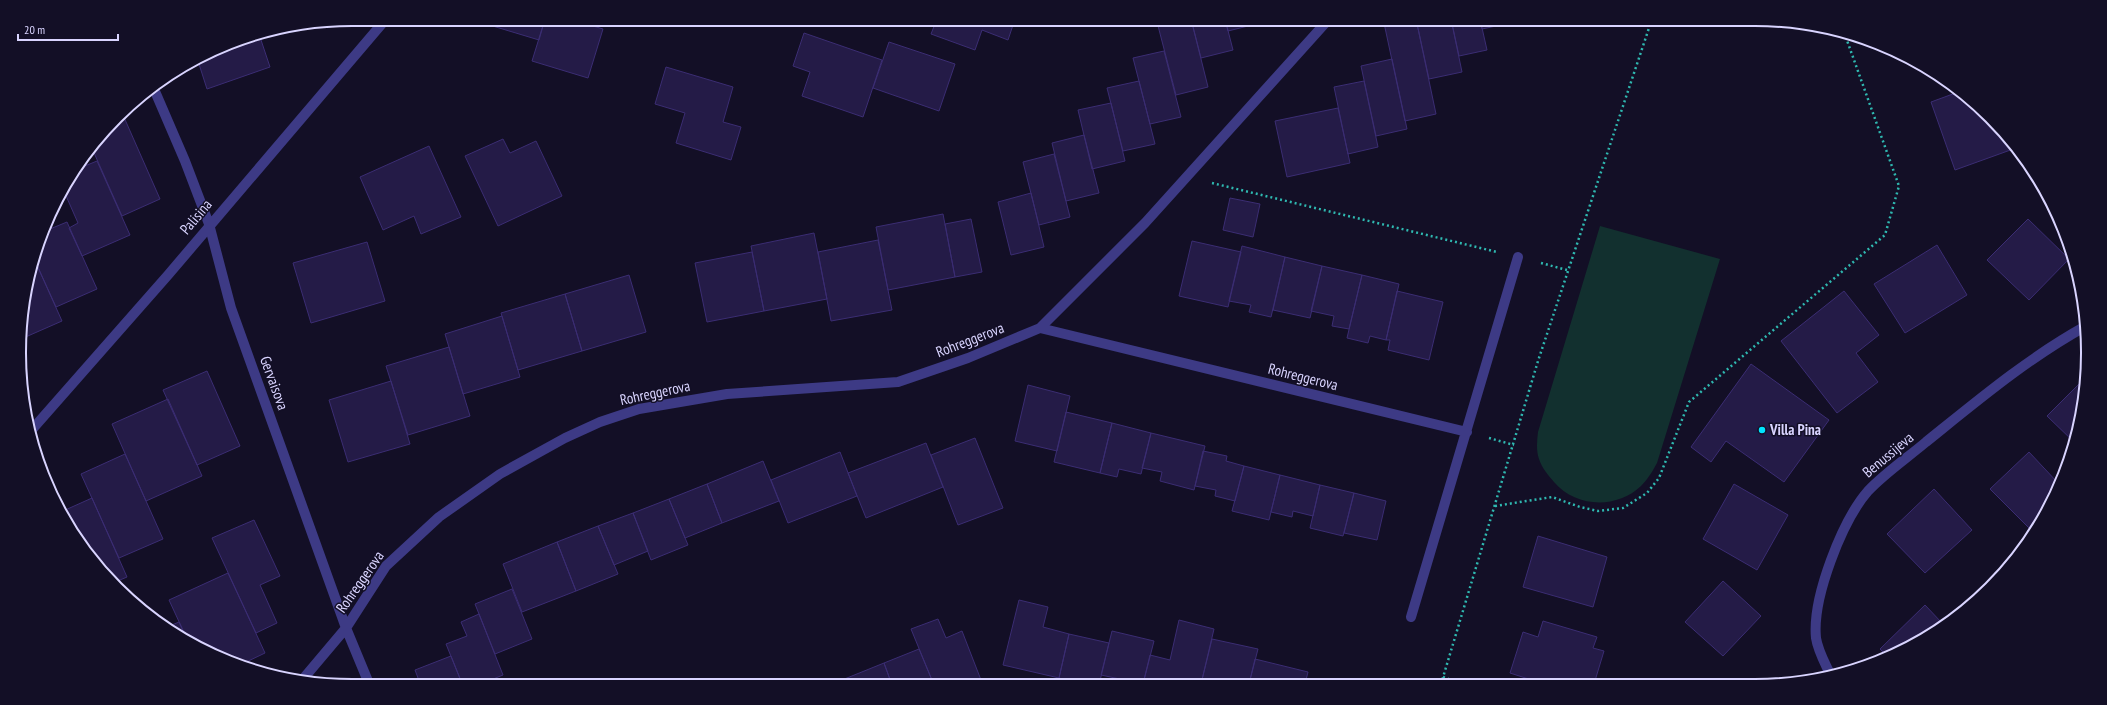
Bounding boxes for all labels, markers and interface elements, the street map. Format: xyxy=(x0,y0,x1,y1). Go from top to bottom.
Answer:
scale bar xyxy=(18,16,118,42)
text: 20 m xyxy=(24,22,45,37)
street label: Palisina xyxy=(175,195,216,238)
street label: Rohreggerova xyxy=(933,318,1007,361)
street label: Gervaisova xyxy=(256,353,293,412)
street label: Rohreggerova xyxy=(1266,359,1340,394)
street label: Rohreggerova xyxy=(618,376,692,409)
place label: Villa Pina xyxy=(1769,420,1821,439)
marker: Villa Pina xyxy=(1757,425,1767,435)
street label: Benussijeva xyxy=(1858,428,1917,481)
street label: Rohreggerova xyxy=(331,547,388,616)

